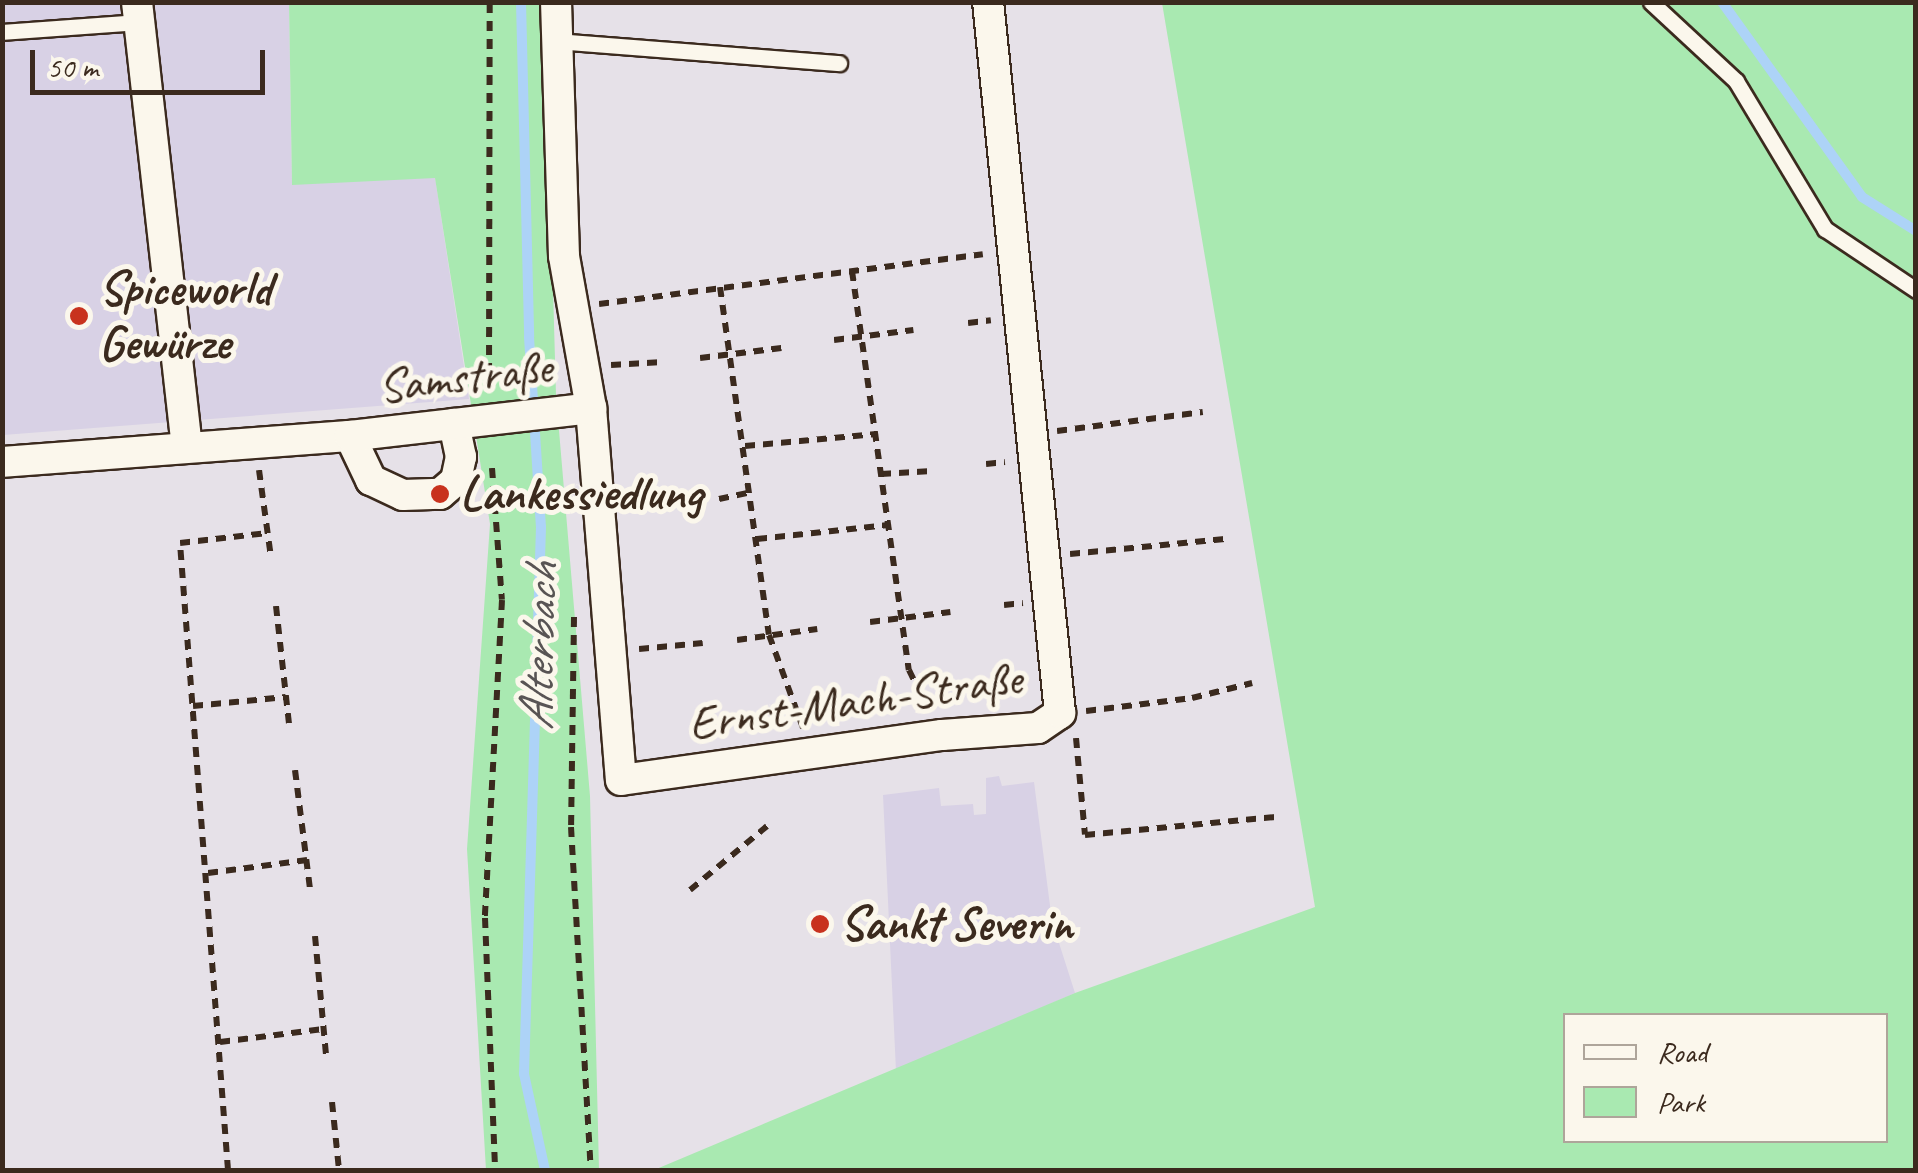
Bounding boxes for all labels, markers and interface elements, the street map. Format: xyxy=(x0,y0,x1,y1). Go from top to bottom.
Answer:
scale bar xyxy=(35,30,270,92)
text: 50 m xyxy=(47,48,98,86)
place label: Spiceworld Gewürze xyxy=(99,259,271,372)
marker: Spiceworld Gewürze xyxy=(68,305,90,327)
street label: Samstraße xyxy=(375,338,555,416)
place label: Lankessiedlung xyxy=(460,465,702,523)
marker: Lankessiedlung xyxy=(429,483,451,505)
water label: Alterbach xyxy=(505,563,571,731)
street label: Ernst-Mach-Straße xyxy=(685,649,1025,753)
place label: Sankt Severin xyxy=(840,895,1072,953)
marker: Sankt Severin xyxy=(809,913,831,935)
legend xyxy=(1563,1013,1888,1143)
text: Road xyxy=(1657,1033,1707,1071)
text: Park xyxy=(1657,1083,1705,1121)

